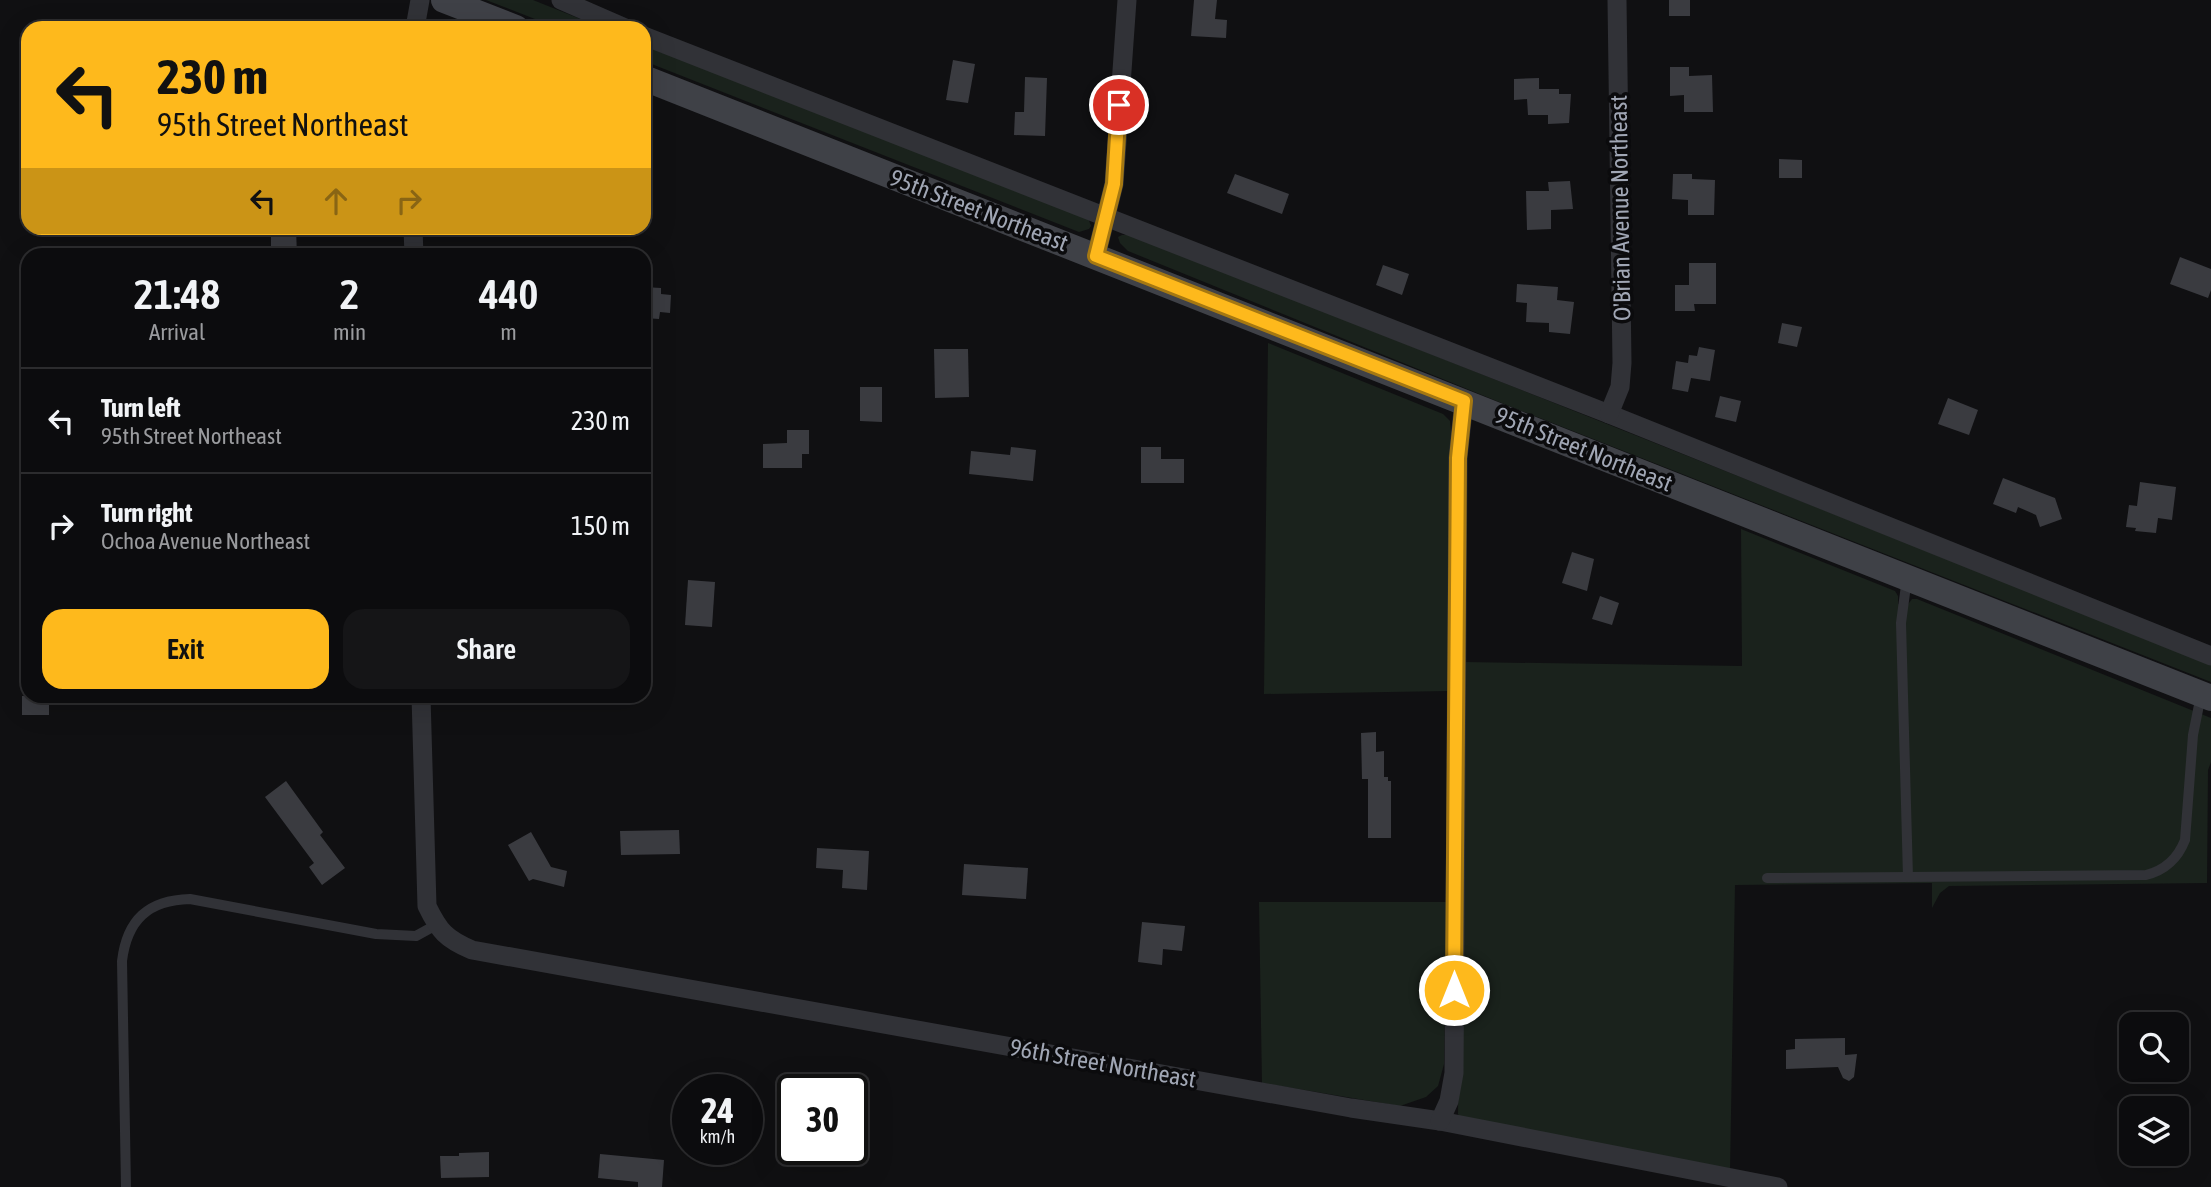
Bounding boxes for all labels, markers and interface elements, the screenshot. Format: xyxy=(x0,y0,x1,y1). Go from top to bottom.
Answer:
text: 230 m xyxy=(157,48,268,104)
icon: left xyxy=(42,49,133,140)
pin xyxy=(1089,75,1149,135)
icon: arrive xyxy=(1100,86,1138,124)
street label: O'Brian Avenue Northeast xyxy=(1605,95,1635,321)
text: 95th Street Northeast xyxy=(157,106,409,143)
street label: 95th Street Northeast xyxy=(886,164,1072,256)
icon: left xyxy=(244,182,282,220)
icon: ahead xyxy=(317,182,355,220)
icon: right xyxy=(390,182,428,220)
text: 21:48 xyxy=(134,270,220,318)
text: 2 xyxy=(340,270,359,318)
text: 440 xyxy=(479,270,538,318)
text: Arrival xyxy=(149,319,205,345)
text: min xyxy=(333,319,366,345)
text: m xyxy=(500,319,517,345)
text: Turn left xyxy=(101,393,181,423)
street label: 95th Street Northeast xyxy=(1491,401,1677,497)
icon: left xyxy=(42,402,80,440)
text: 230 m xyxy=(571,406,630,436)
text: 95th Street Northeast xyxy=(101,423,282,449)
text: Turn right xyxy=(101,498,192,528)
icon: right xyxy=(42,507,80,545)
text: 150 m xyxy=(571,511,630,541)
text: Ochoa Avenue Northeast xyxy=(101,528,310,554)
button: Exit xyxy=(42,609,329,689)
button: Share xyxy=(343,609,630,689)
position arrow xyxy=(1417,953,1491,1027)
map controls xyxy=(2119,1012,2189,1166)
button: search xyxy=(2119,1012,2189,1082)
street label: 96th Street Northeast xyxy=(1008,1033,1198,1093)
speed limit sign: 30 xyxy=(777,1074,868,1165)
text: 24 xyxy=(701,1090,734,1130)
button: layers xyxy=(2119,1096,2189,1166)
text: km/h xyxy=(700,1126,735,1147)

